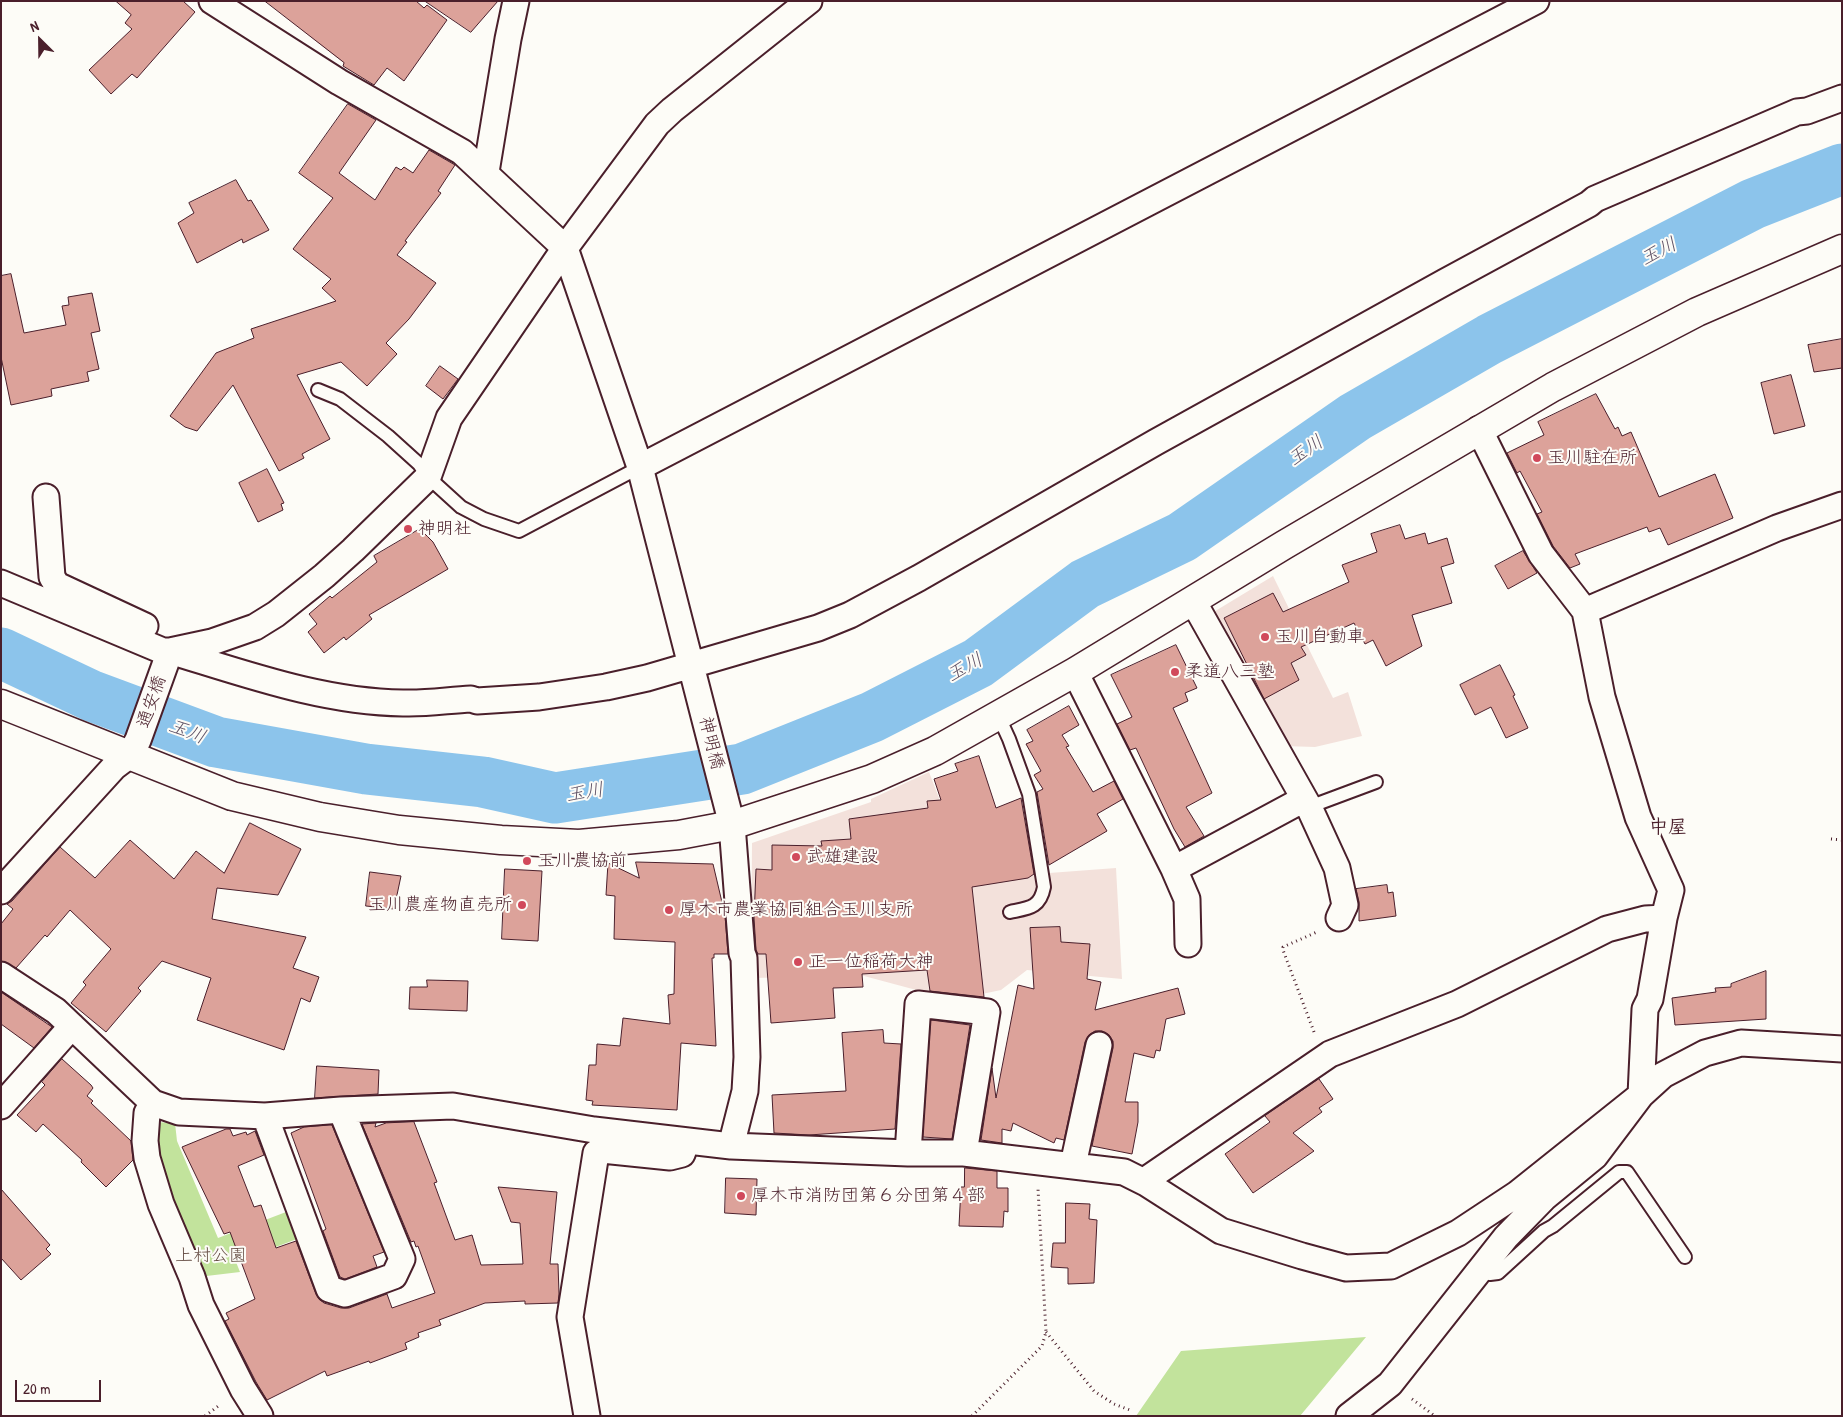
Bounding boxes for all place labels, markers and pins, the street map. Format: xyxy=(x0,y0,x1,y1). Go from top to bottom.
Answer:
place label: 玉川駐在所 xyxy=(1547,447,1637,469)
marker: 玉川駐在所 xyxy=(1531,452,1543,464)
place label: 神明社 xyxy=(418,518,472,540)
marker: 神明社 xyxy=(402,523,414,535)
place label: 玉川自動車 xyxy=(1275,626,1365,648)
marker: 玉川自動車 xyxy=(1259,631,1271,643)
place label: 柔道八三塾 xyxy=(1185,661,1275,683)
marker: 柔道八三塾 xyxy=(1169,666,1181,678)
place label: 武雄建設 xyxy=(806,846,878,868)
place label: 玉川農協前 xyxy=(537,850,627,872)
marker: 武雄建設 xyxy=(790,851,802,863)
marker: 玉川農協前 xyxy=(521,855,533,867)
place label: 玉川農産物直売所 xyxy=(368,894,512,916)
marker: 玉川農産物直売所 xyxy=(516,899,528,911)
place label: 厚木市農業協同組合玉川支所 xyxy=(679,899,913,921)
marker: 厚木市農業協同組合玉川支所 xyxy=(663,904,675,916)
place label: 正一位稲荷大神 xyxy=(808,951,934,973)
marker: 正一位稲荷大神 xyxy=(792,956,804,968)
place label: 厚木市消防団第６分団第４部 xyxy=(751,1185,985,1207)
marker: 厚木市消防団第６分団第４部 xyxy=(735,1190,747,1202)

